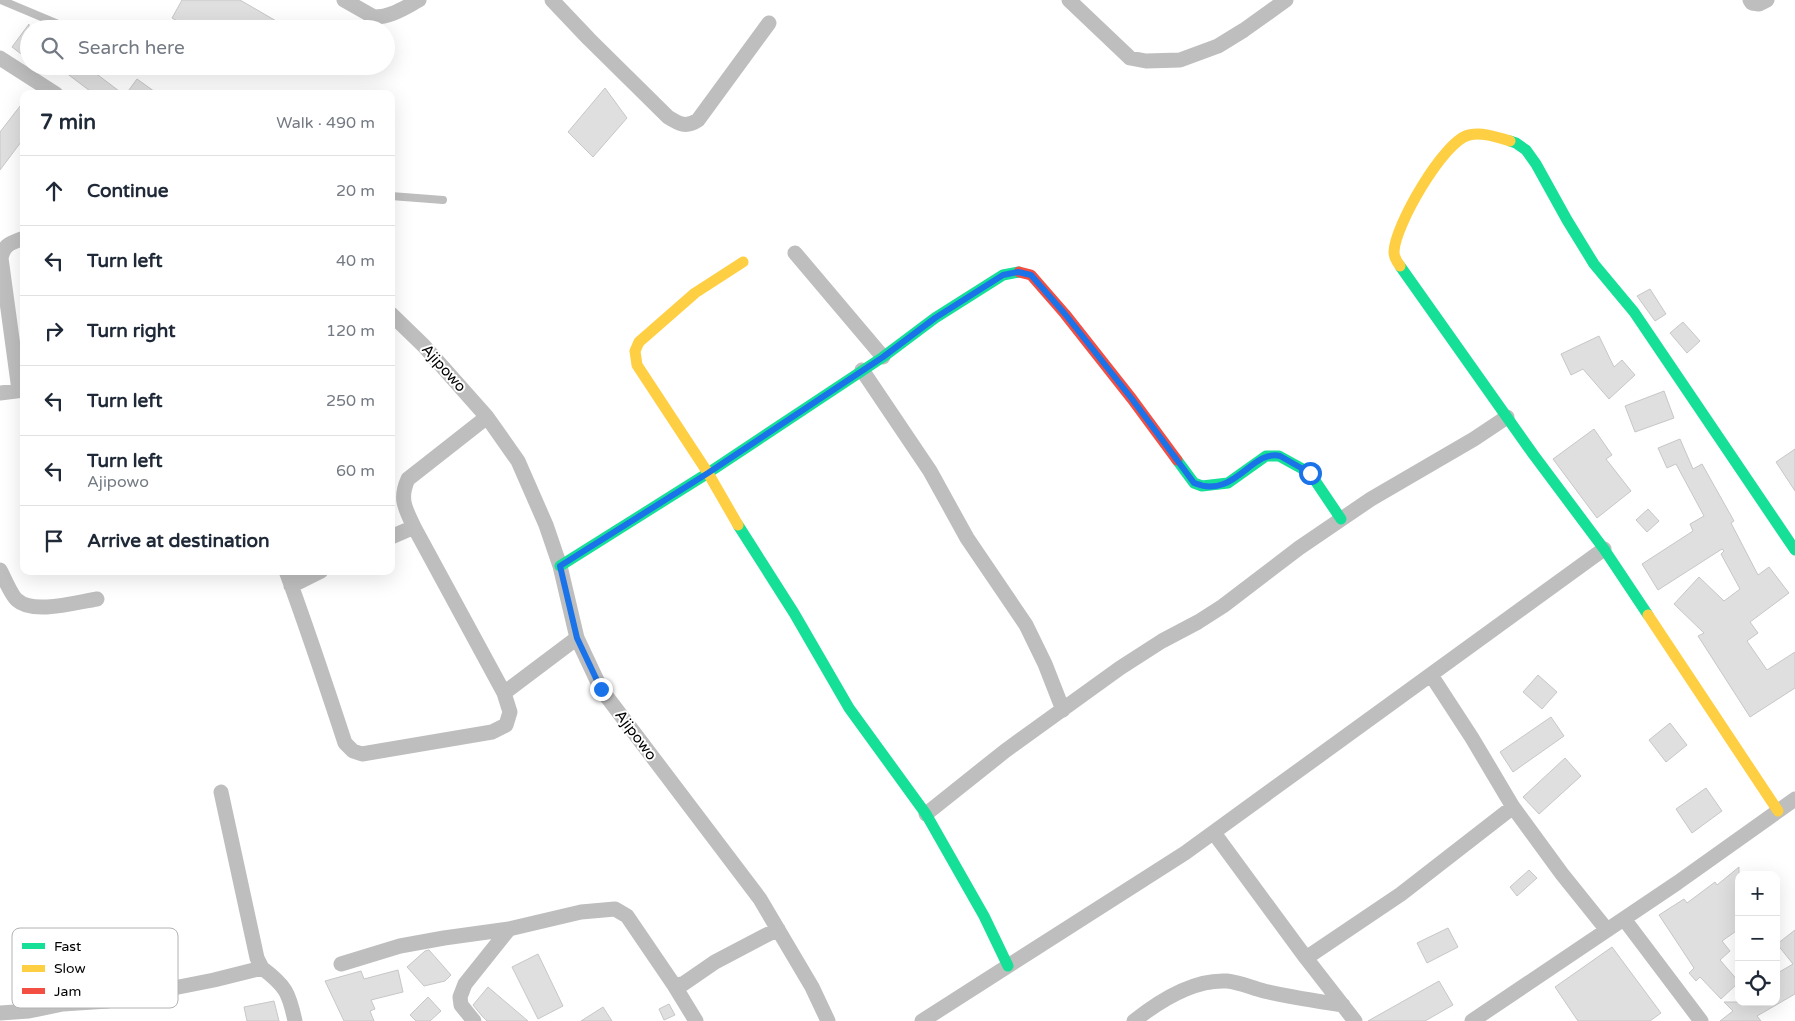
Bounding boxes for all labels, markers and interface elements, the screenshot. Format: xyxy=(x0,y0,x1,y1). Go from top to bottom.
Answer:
search box xyxy=(20,20,395,75)
icon: search xyxy=(38,34,66,62)
text: Search here xyxy=(78,37,185,59)
text: 7 min xyxy=(40,110,96,135)
text: Walk · 490 m xyxy=(276,113,375,133)
icon: ahead xyxy=(40,177,68,205)
text: Continue xyxy=(87,180,169,202)
text: 20 m xyxy=(336,181,375,201)
icon: left xyxy=(40,247,68,275)
text: Turn left xyxy=(87,250,163,272)
text: 40 m xyxy=(336,251,375,271)
icon: right xyxy=(40,317,68,345)
text: Turn right xyxy=(87,320,175,342)
text: 120 m xyxy=(326,321,375,341)
street label: Ajipowo xyxy=(418,340,470,396)
icon: left xyxy=(40,387,68,415)
text: Turn left xyxy=(87,390,163,412)
text: 250 m xyxy=(326,391,375,411)
text: Turn left xyxy=(87,450,163,472)
icon: left xyxy=(40,457,68,485)
text: 60 m xyxy=(336,461,375,481)
route start xyxy=(1299,462,1322,485)
text: Ajipowo xyxy=(87,472,149,492)
icon: arrive xyxy=(40,527,68,555)
text: Arrive at destination xyxy=(87,530,270,552)
route end xyxy=(590,678,613,701)
street label: Ajipowo xyxy=(611,706,661,764)
map controls xyxy=(1735,871,1780,1006)
button: + xyxy=(1735,871,1780,916)
button: − xyxy=(1735,916,1780,961)
legend xyxy=(12,928,178,1008)
text: Fast xyxy=(54,938,82,955)
text: Slow xyxy=(54,960,86,977)
button: locate xyxy=(1735,961,1780,1006)
text: Jam xyxy=(54,983,81,1000)

